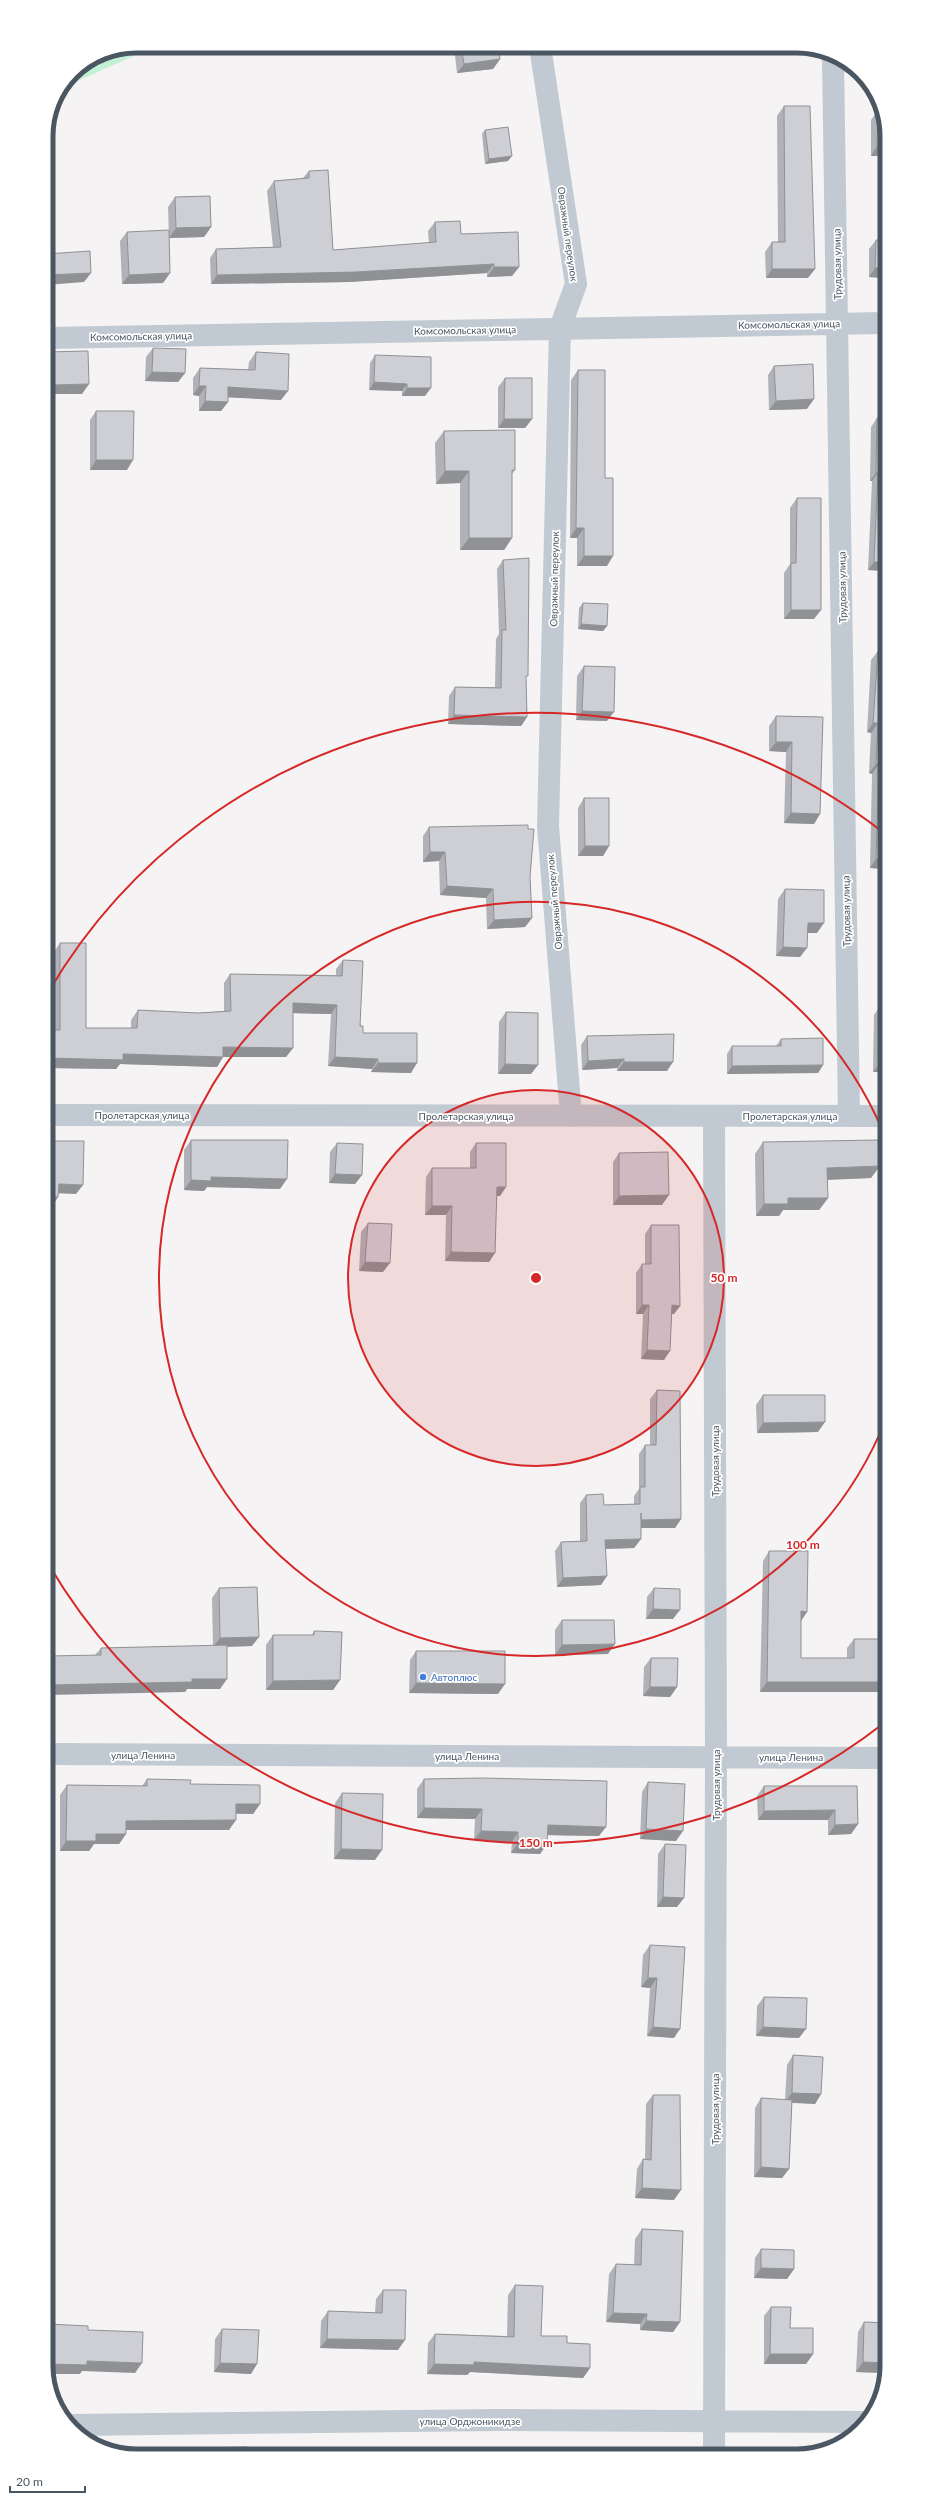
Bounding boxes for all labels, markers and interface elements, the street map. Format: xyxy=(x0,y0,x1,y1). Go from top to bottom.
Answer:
street label: Овражный переулок xyxy=(555,186,581,283)
street label: Трудовая улица xyxy=(830,228,844,300)
street label: Комсомольская улица xyxy=(738,317,840,331)
street label: Комсомольская улица xyxy=(414,323,516,337)
street label: Комсомольская улица xyxy=(90,329,192,343)
street label: Овражный переулок xyxy=(547,530,561,627)
street label: Трудовая улица xyxy=(835,551,849,623)
street label: Овражный переулок xyxy=(544,853,564,950)
street label: Трудовая улица xyxy=(839,875,853,947)
street label: Пролетарская улица xyxy=(95,1109,189,1121)
street label: Пролетарская улица xyxy=(419,1110,513,1122)
street label: Пролетарская улица xyxy=(743,1110,837,1122)
text: 50 m xyxy=(711,1270,737,1285)
centre of rings xyxy=(529,1271,543,1285)
street label: Трудовая улица xyxy=(709,1425,721,1497)
text: 100 m xyxy=(786,1537,820,1552)
place label: Автоплюс xyxy=(431,1671,477,1683)
marker: Автоплюс xyxy=(418,1672,428,1682)
street label: улица Ленина xyxy=(111,1749,175,1761)
street label: Трудовая улица xyxy=(710,1749,722,1821)
street label: улица Ленина xyxy=(435,1750,499,1762)
street label: улица Ленина xyxy=(759,1751,823,1763)
text: 150 m xyxy=(519,1835,553,1850)
street label: Трудовая улица xyxy=(709,2073,721,2145)
street label: улица Орджоникидзе xyxy=(420,2415,521,2427)
scale bar xyxy=(10,2468,85,2494)
text: 20 m xyxy=(16,2474,43,2489)

